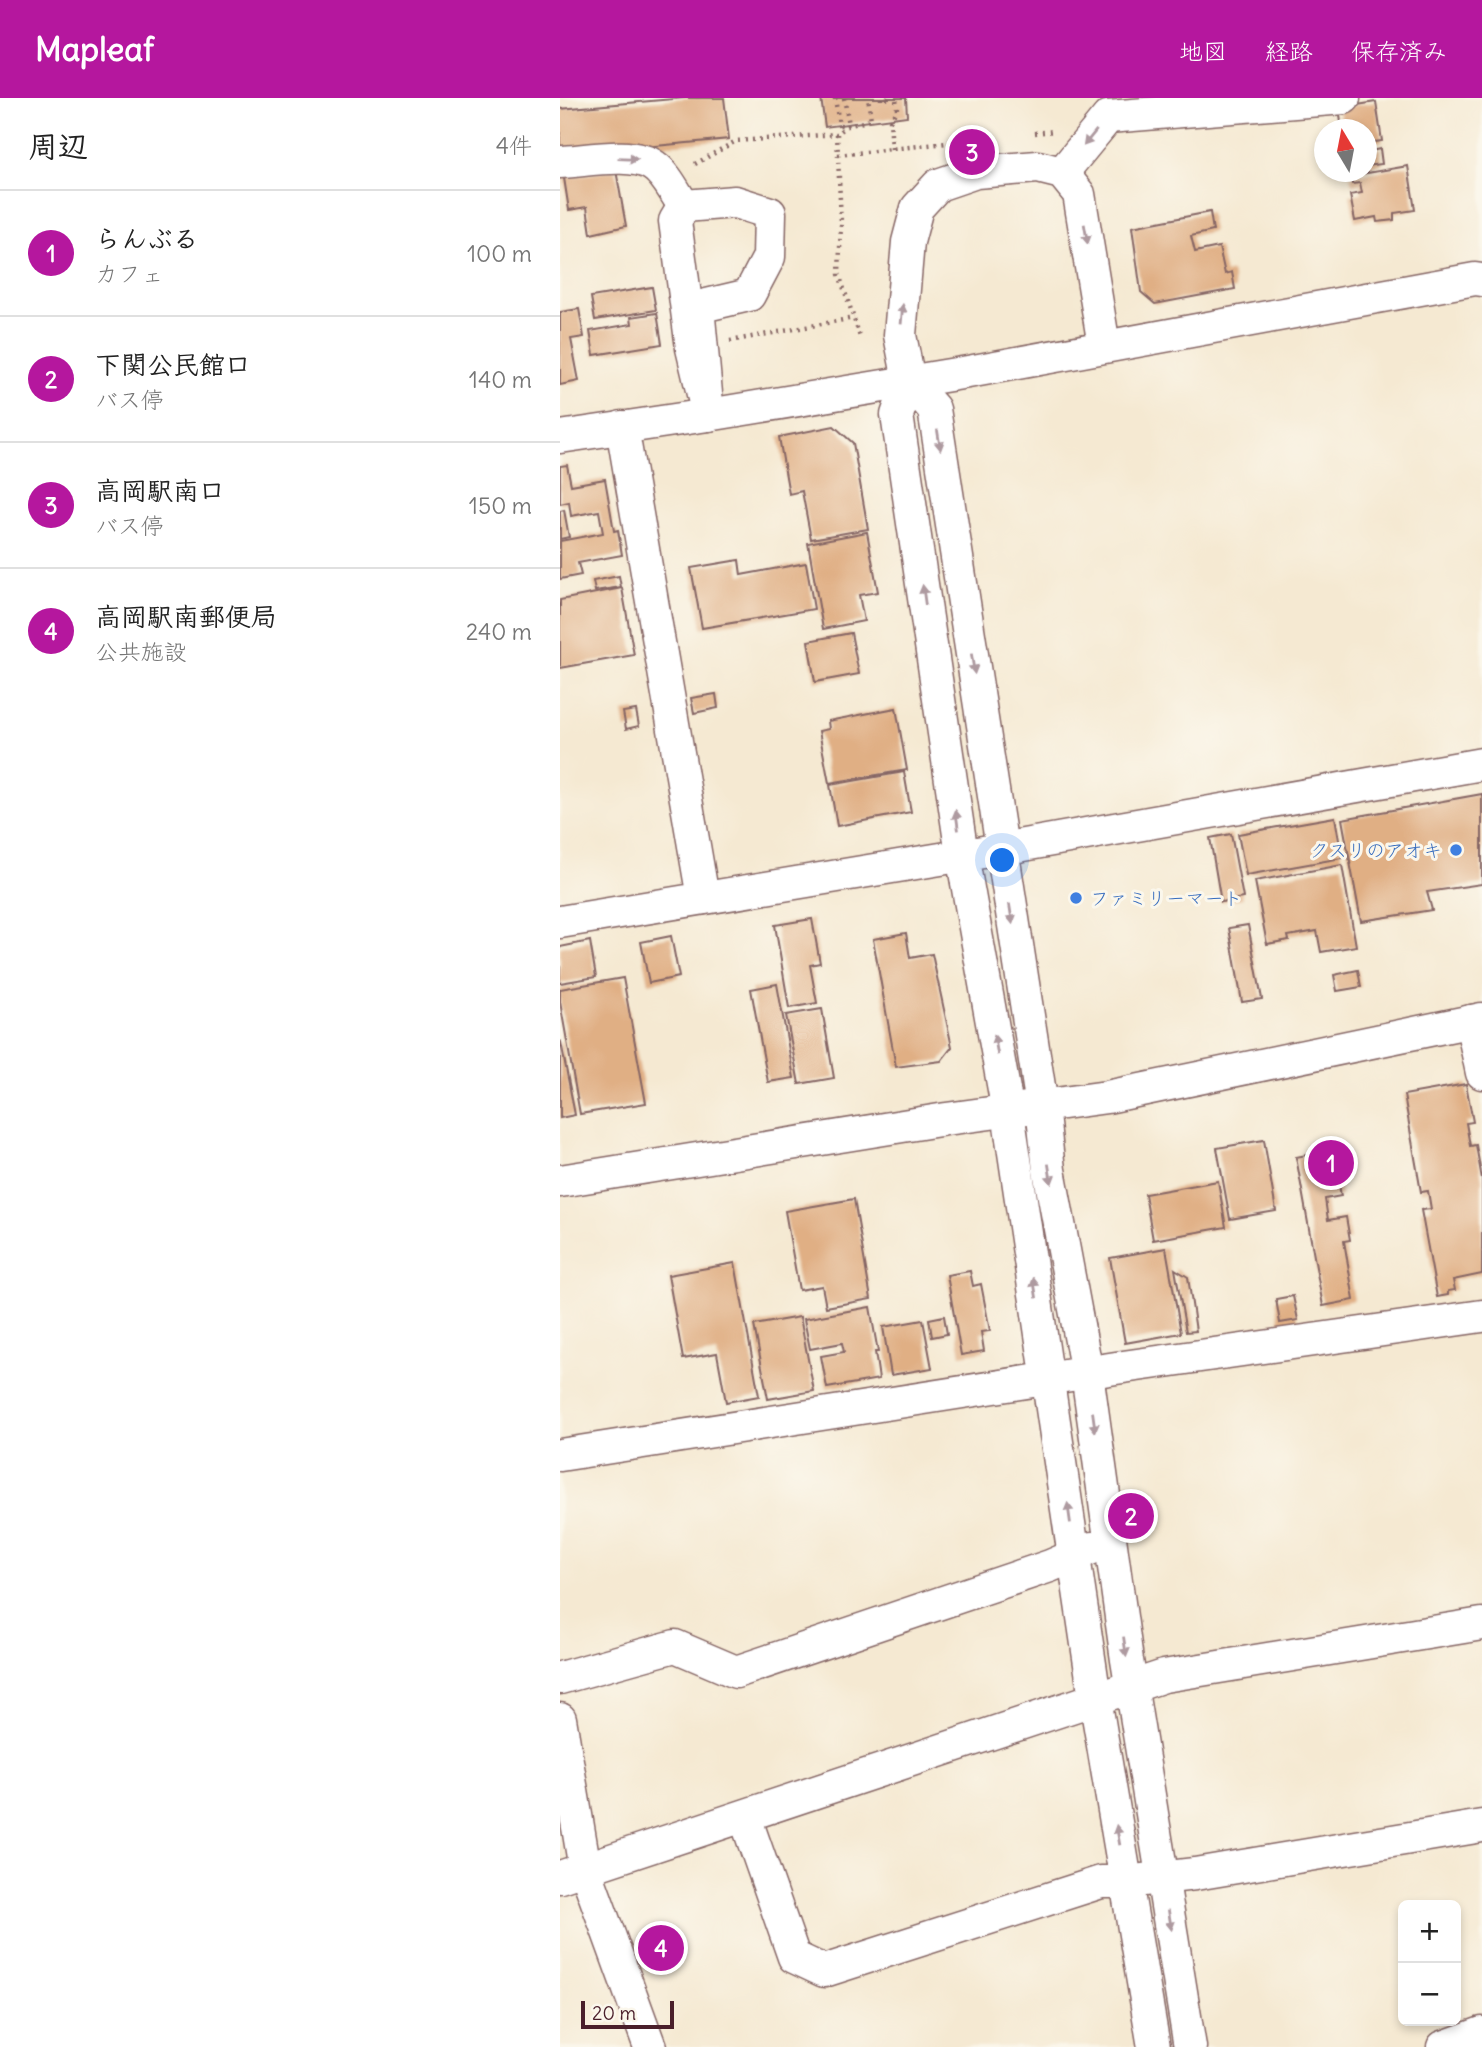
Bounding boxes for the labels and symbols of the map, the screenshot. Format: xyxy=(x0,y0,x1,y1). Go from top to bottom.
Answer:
north arrow xyxy=(1314,119,1377,182)
pin: 3 xyxy=(949,126,995,178)
one-way arrow xyxy=(1083,129,1098,146)
one-way arrow xyxy=(617,154,639,165)
one-way arrow xyxy=(1081,223,1092,245)
one-way arrow xyxy=(897,303,908,325)
one-way arrow xyxy=(934,429,945,451)
one-way arrow xyxy=(918,584,929,606)
one-way arrow xyxy=(968,654,979,676)
one-way arrow xyxy=(951,809,962,831)
place label: クスリのアオキ xyxy=(1309,838,1442,862)
marker: クスリのアオキ xyxy=(1448,842,1464,858)
your location xyxy=(985,843,1019,877)
place label: ファミリーマート xyxy=(1090,886,1242,910)
marker: ファミリーマート xyxy=(1068,890,1084,906)
one-way arrow xyxy=(1006,903,1017,925)
one-way arrow xyxy=(990,1034,1001,1056)
pin: 1 xyxy=(1308,1137,1354,1189)
one-way arrow xyxy=(1045,1163,1056,1185)
one-way arrow xyxy=(1029,1277,1040,1299)
one-way arrow xyxy=(1088,1411,1099,1433)
pin: 2 xyxy=(1108,1490,1154,1542)
one-way arrow xyxy=(1063,1502,1074,1524)
one-way arrow xyxy=(1120,1636,1131,1658)
one-way arrow xyxy=(1112,1824,1123,1846)
one-way arrow xyxy=(1165,1909,1176,1931)
pin: 4 xyxy=(638,1922,684,1974)
scale bar xyxy=(581,1998,674,2030)

